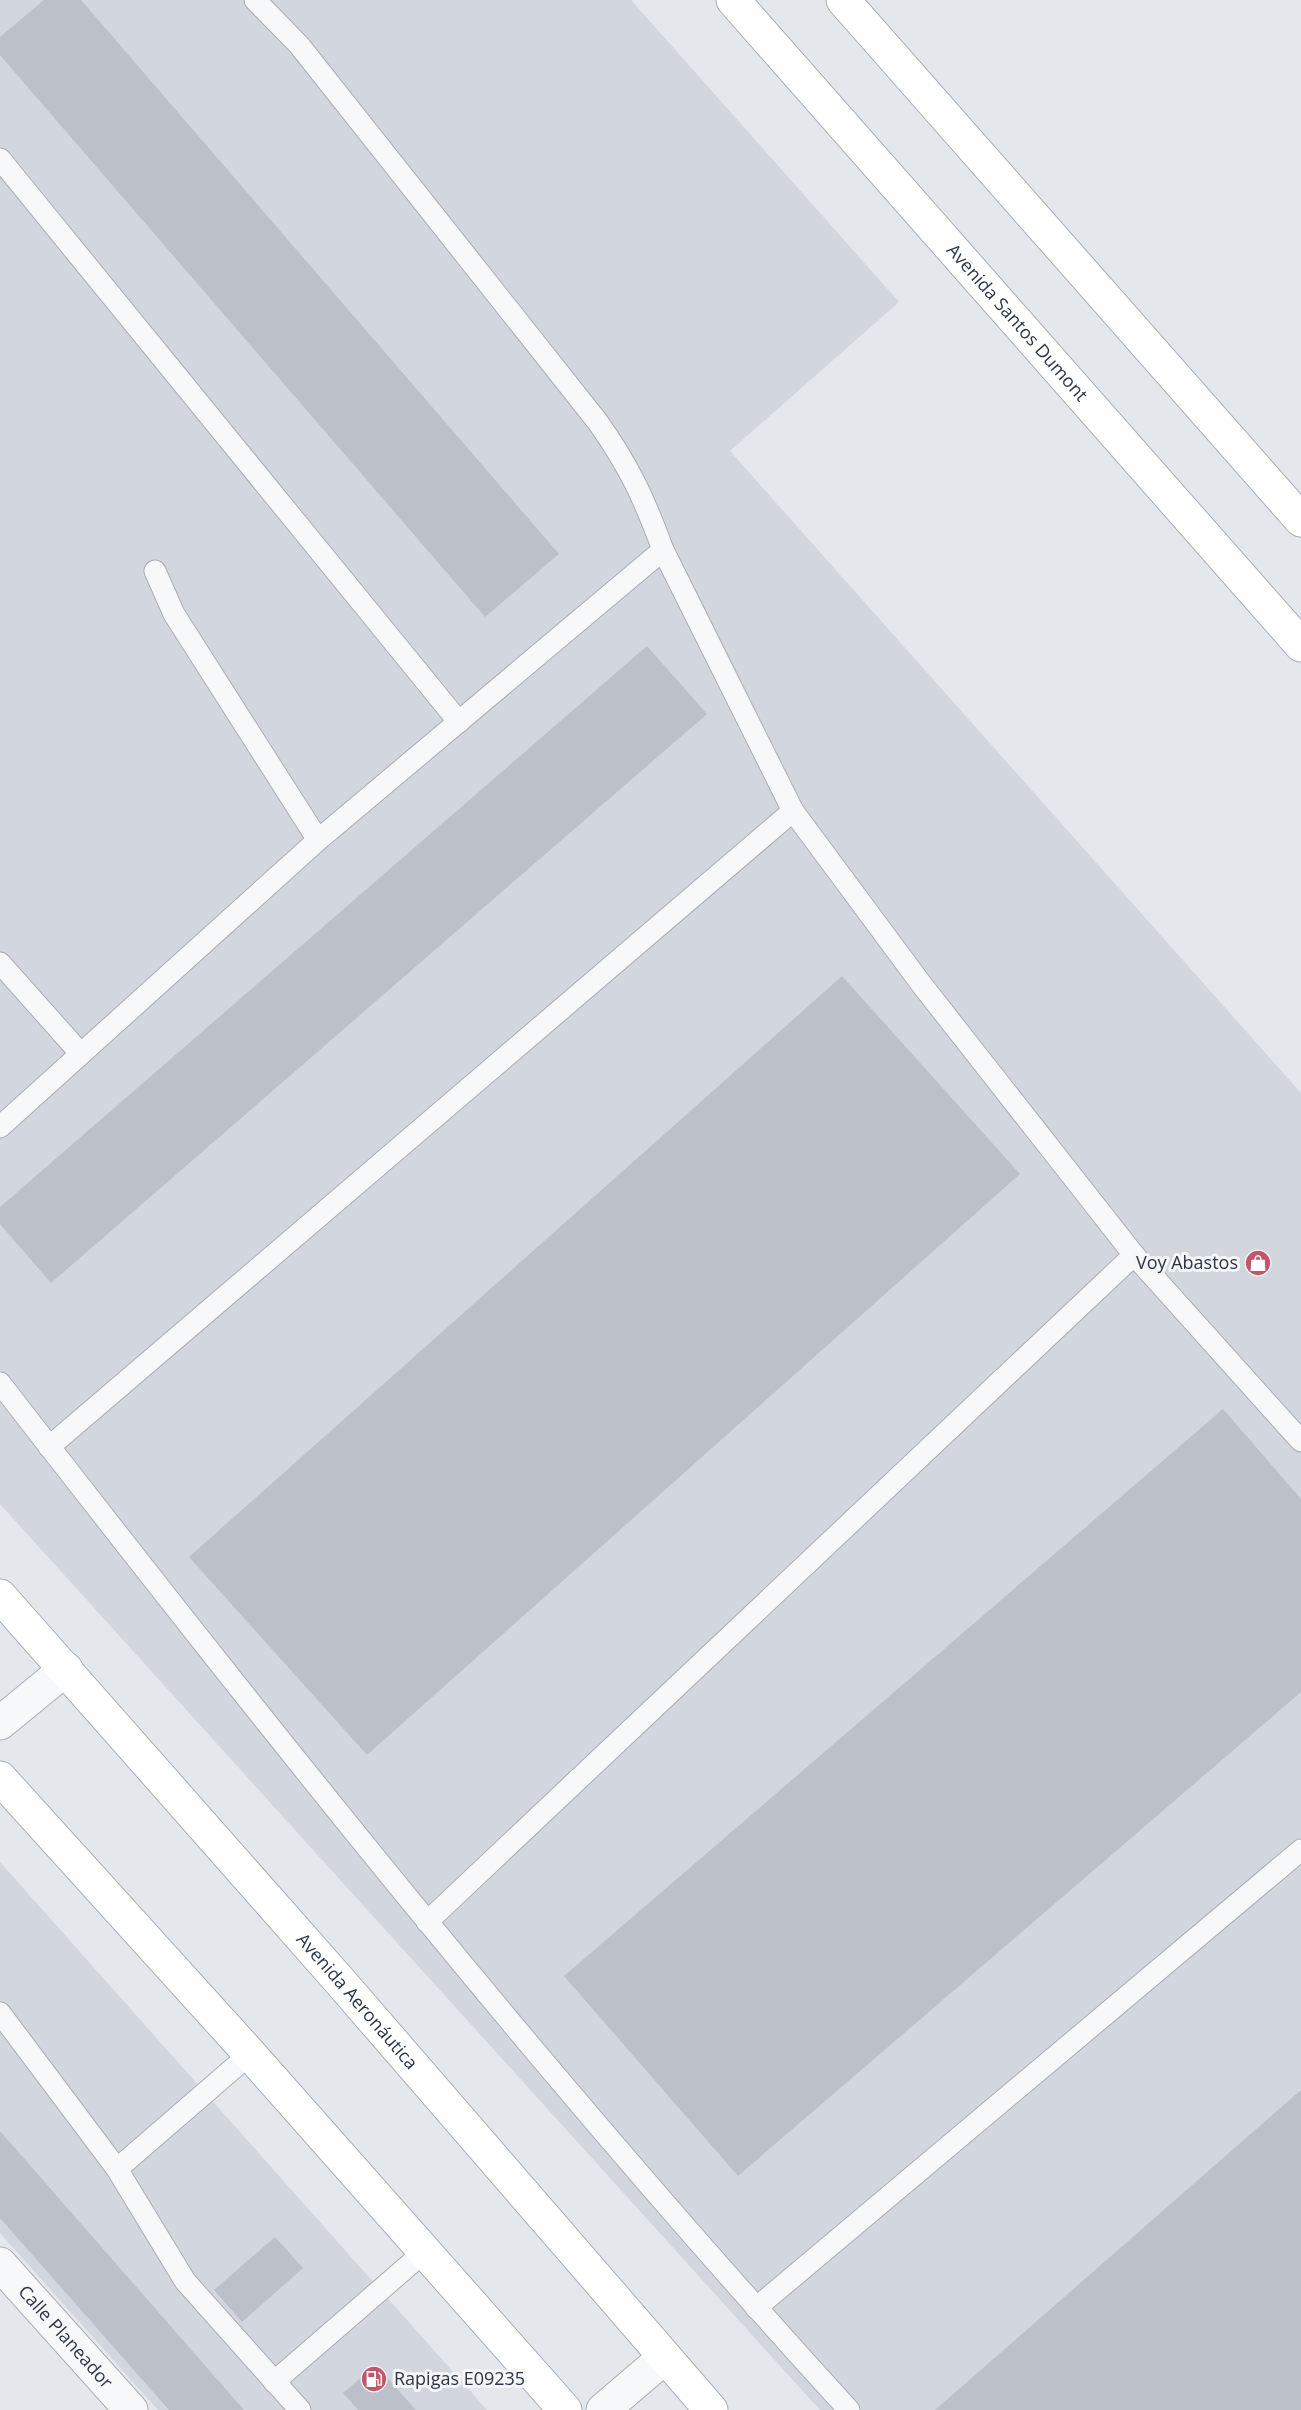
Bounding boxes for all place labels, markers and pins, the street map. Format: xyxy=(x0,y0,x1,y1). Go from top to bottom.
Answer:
shop icon: Voy Abastos xyxy=(1243,1248,1273,1278)
place label: Voy Abastos xyxy=(1136,1250,1238,1274)
fuel station icon: Rapigas E09235 xyxy=(359,2364,389,2394)
place label: Rapigas E09235 xyxy=(394,2366,525,2390)

